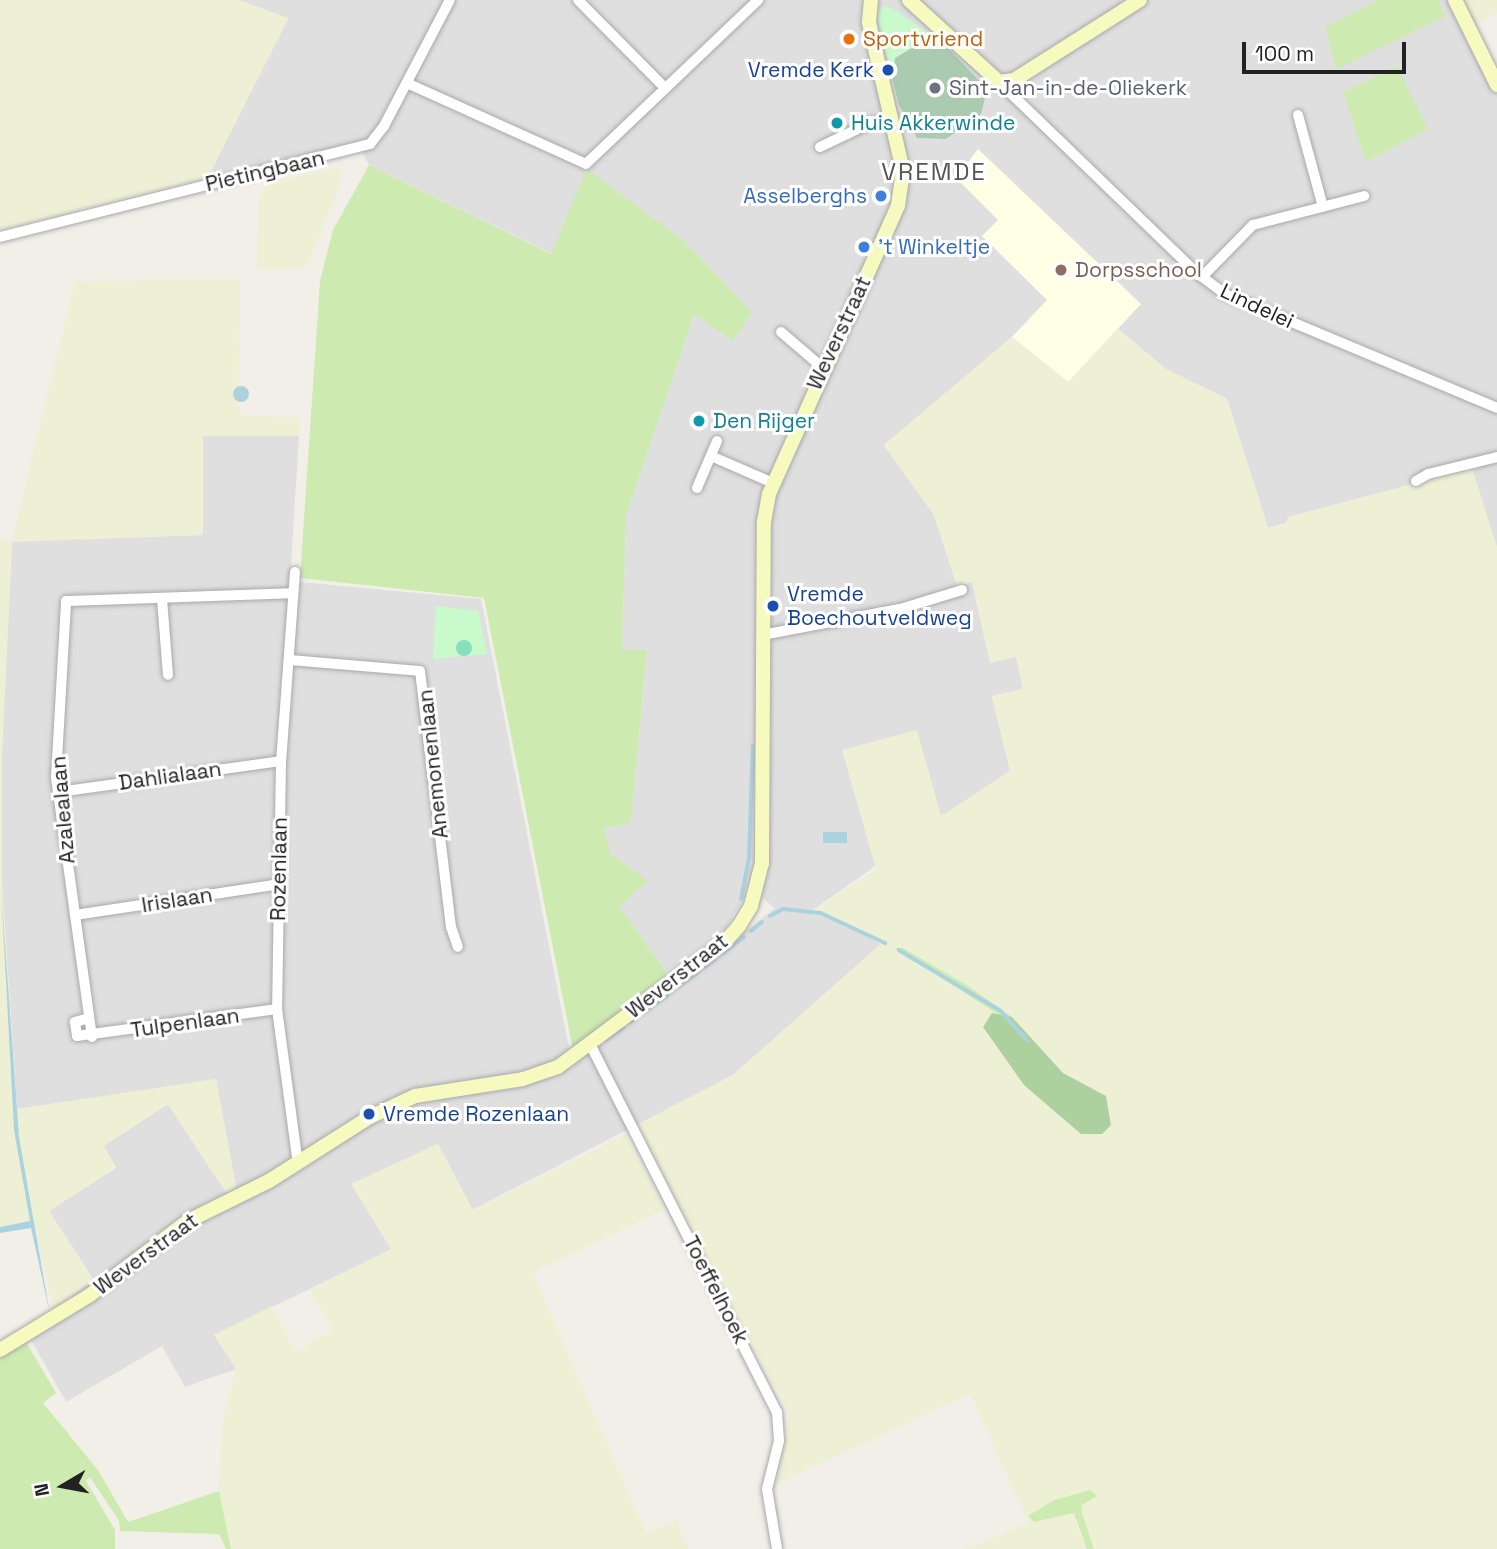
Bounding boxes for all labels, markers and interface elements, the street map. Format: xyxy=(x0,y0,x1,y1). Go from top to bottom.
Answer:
place label: Sportvriend xyxy=(863,26,983,52)
scale bar xyxy=(1245,28,1410,72)
marker: Sportvriend xyxy=(841,31,857,47)
text: 100 m xyxy=(1255,40,1314,67)
place label: Vremde Kerk xyxy=(748,57,874,83)
marker: Vremde Kerk xyxy=(880,62,896,78)
place label: Sint-Jan-in-de-Oliekerk xyxy=(949,75,1187,101)
marker: Sint-Jan-in-de-Oliekerk xyxy=(927,80,943,96)
place label: Huis Akkerwinde xyxy=(851,110,1016,136)
marker: Huis Akkerwinde xyxy=(829,115,845,131)
street label: Pietingbaan xyxy=(203,145,327,197)
district label: VREMDE xyxy=(882,158,986,186)
place label: Asselberghs xyxy=(743,183,867,209)
marker: Asselberghs xyxy=(873,188,889,204)
place label: 't Winkeltje xyxy=(878,234,990,260)
marker: 't Winkeltje xyxy=(856,239,872,255)
place label: Dorpsschool xyxy=(1075,257,1202,283)
marker: Dorpsschool xyxy=(1053,262,1069,278)
street label: Weverstraat xyxy=(802,272,876,394)
street label: Lindelei xyxy=(1216,278,1298,334)
place label: Den Rijger xyxy=(713,408,815,434)
marker: Den Rijger xyxy=(691,413,707,429)
place label: Vremde Boechoutveldweg xyxy=(787,581,972,631)
marker: Vremde Boechoutveldweg xyxy=(765,598,781,614)
street label: Anemonenlaan xyxy=(413,688,453,840)
street label: Azalealaan xyxy=(46,755,80,865)
street label: Dahlialaan xyxy=(117,756,223,796)
street label: Rozenlaan xyxy=(265,817,293,921)
street label: Irislaan xyxy=(140,882,214,918)
street label: Weverstraat xyxy=(621,928,733,1024)
street label: Tulpenlaan xyxy=(129,1003,241,1043)
place label: Vremde Rozenlaan xyxy=(383,1101,569,1127)
marker: Vremde Rozenlaan xyxy=(361,1106,377,1122)
street label: Weverstraat xyxy=(89,1208,203,1300)
street label: Toeffelhoek xyxy=(678,1232,754,1348)
north arrow xyxy=(28,1451,98,1521)
text: N xyxy=(28,1481,55,1498)

